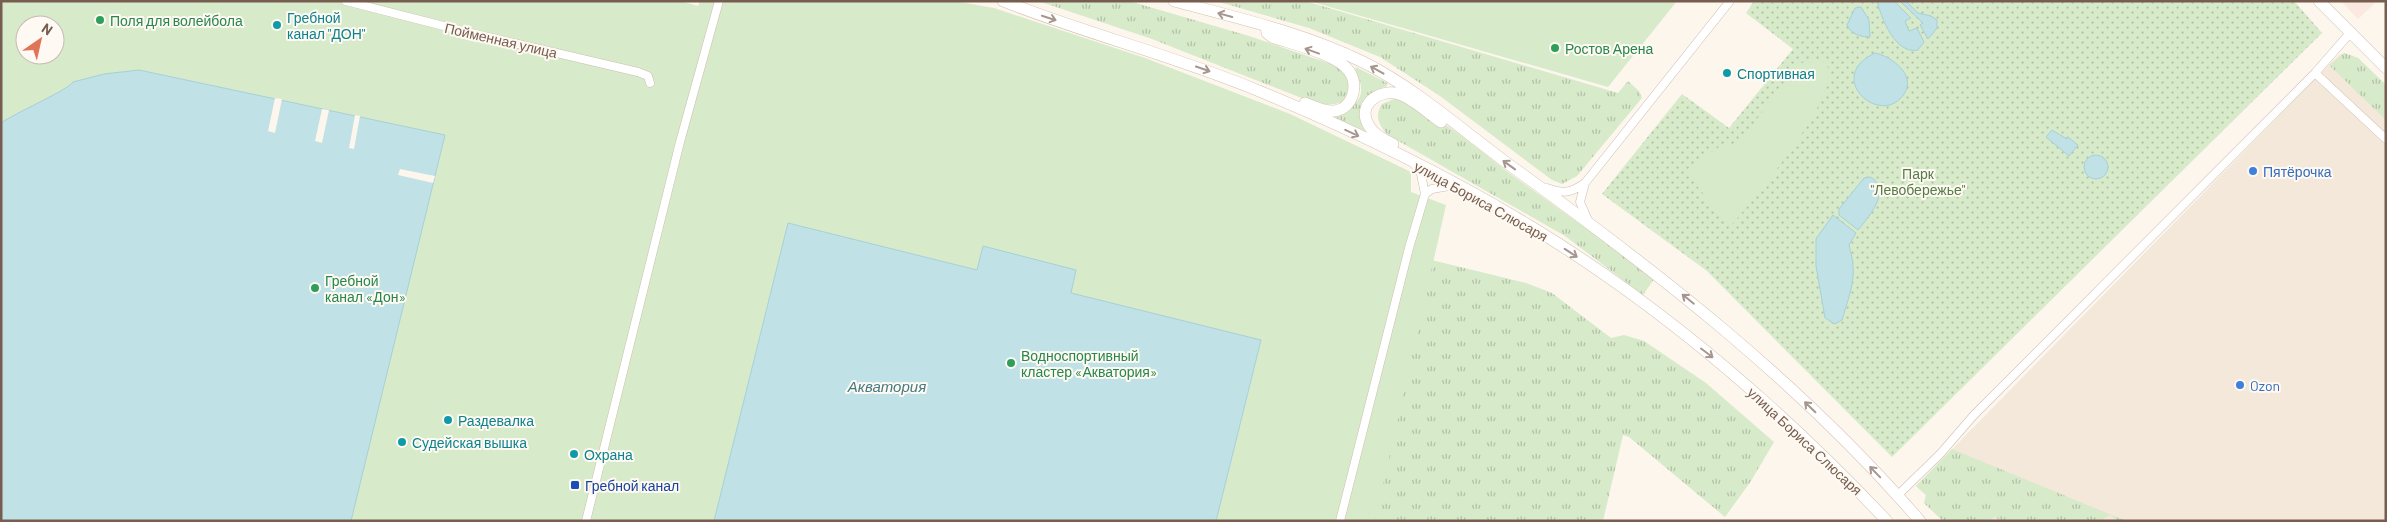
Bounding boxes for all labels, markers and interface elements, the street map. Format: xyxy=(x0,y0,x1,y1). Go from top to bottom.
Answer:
place label: Гребной канал "ДОН" xyxy=(287,9,366,42)
one-way arrow xyxy=(1218,10,1234,19)
place label: Поля для волейбола xyxy=(110,12,243,29)
one-way arrow xyxy=(1040,13,1056,23)
marker: Поля для волейбола xyxy=(94,14,106,26)
north arrow xyxy=(15,15,65,65)
text: N xyxy=(39,19,56,38)
marker: Гребной канал "ДОН" xyxy=(271,19,283,31)
street label: Пойменная улица xyxy=(443,19,559,61)
place label: Ростов Арена xyxy=(1565,40,1653,57)
marker: Ростов Арена xyxy=(1549,42,1561,54)
one-way arrow xyxy=(1304,46,1320,55)
one-way arrow xyxy=(1194,65,1210,74)
one-way arrow xyxy=(1370,65,1385,75)
place label: Спортивная xyxy=(1737,65,1815,82)
marker: Спортивная xyxy=(1721,67,1733,79)
one-way arrow xyxy=(1344,128,1359,138)
street label: улица Бориса Слюсаря xyxy=(1411,157,1551,245)
one-way arrow xyxy=(1503,159,1516,170)
place label: Пятёрочка xyxy=(2263,163,2332,180)
park label: Парк "Левобережье" xyxy=(1871,165,1966,198)
marker: Пятёрочка xyxy=(2247,165,2259,177)
one-way arrow xyxy=(1564,248,1578,258)
place label: Гребной канал «Дон» xyxy=(325,272,406,305)
marker: Гребной канал «Дон» xyxy=(309,282,321,294)
one-way arrow xyxy=(1682,294,1695,305)
place label: Водноспортивный кластер «Акватория» xyxy=(1021,347,1157,380)
one-way arrow xyxy=(1701,347,1714,358)
marker: Водноспортивный кластер «Акватория» xyxy=(1005,357,1017,369)
water label: Акватория xyxy=(847,377,926,395)
place label: Ozon xyxy=(2250,377,2280,394)
marker: Ozon xyxy=(2234,379,2246,391)
street label: улица Бориса Слюсаря xyxy=(1744,384,1866,498)
one-way arrow xyxy=(1804,401,1816,413)
place label: Раздевалка xyxy=(458,412,534,429)
marker: Раздевалка xyxy=(442,414,454,426)
place label: Судейская вышка xyxy=(412,434,527,451)
marker: Судейская вышка xyxy=(396,436,408,448)
place label: Охрана xyxy=(584,446,633,463)
marker: Охрана xyxy=(568,448,580,460)
one-way arrow xyxy=(1869,466,1882,478)
place label: Гребной канал xyxy=(585,477,679,494)
marker: Гребной канал xyxy=(569,479,581,491)

